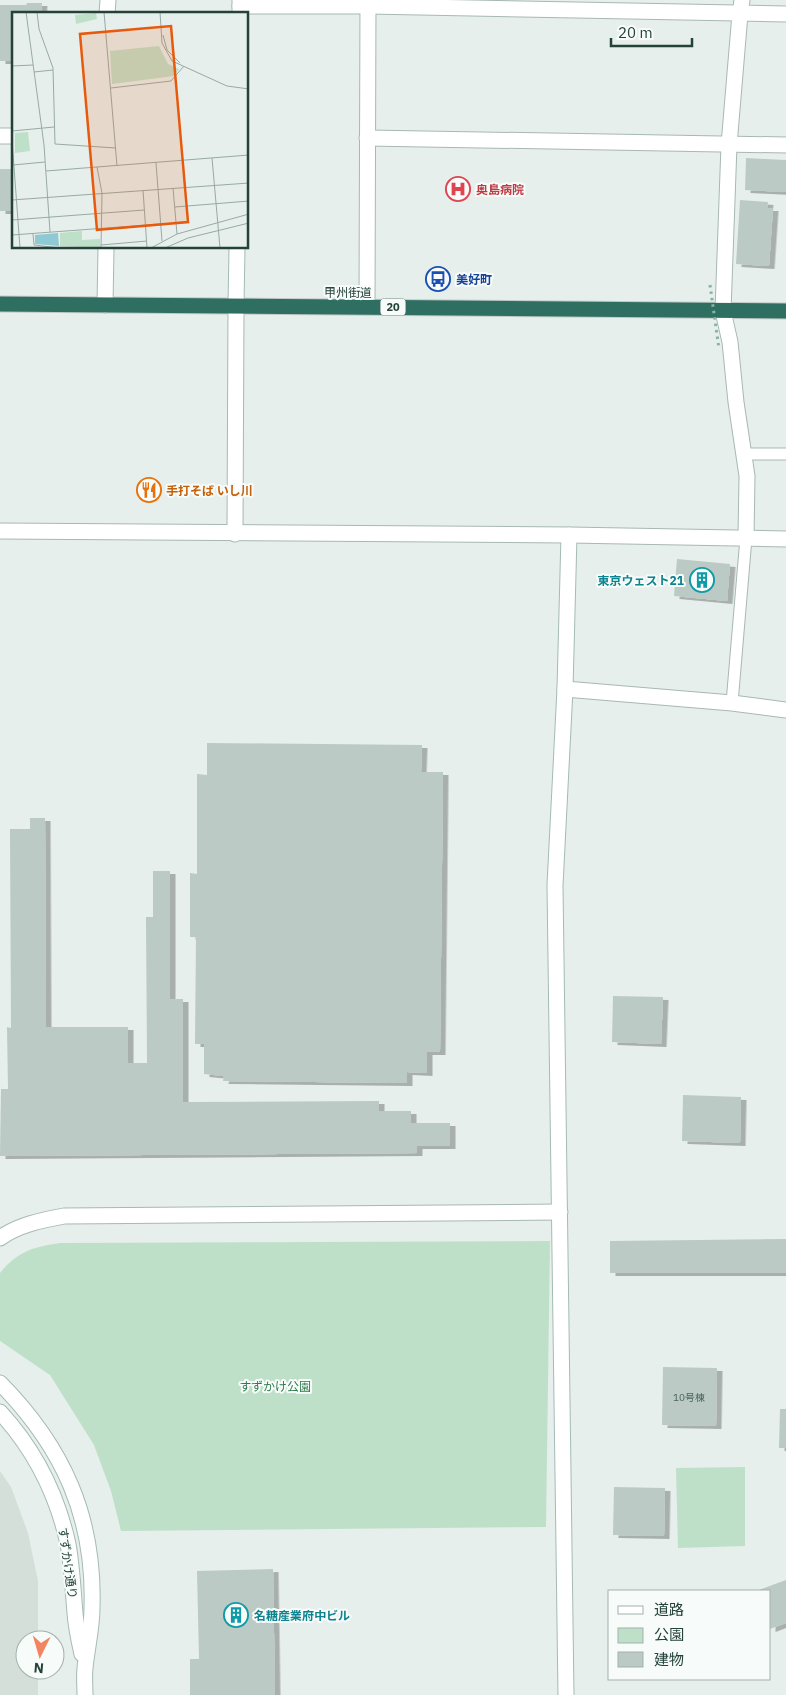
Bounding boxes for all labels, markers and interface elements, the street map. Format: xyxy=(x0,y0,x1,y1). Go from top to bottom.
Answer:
inset map xyxy=(12,12,249,249)
scale bar xyxy=(611,15,692,47)
text: 20 m xyxy=(618,23,653,42)
hospital icon: 奥島病院 xyxy=(445,176,471,202)
place label: 奥島病院 xyxy=(476,182,524,197)
bus stop icon: 美好町 xyxy=(425,266,451,292)
place label: 美好町 xyxy=(456,272,492,287)
street label: 甲州街道 xyxy=(324,285,372,300)
road number: 20 xyxy=(380,298,406,316)
restaurant icon: 手打そば いし川 xyxy=(136,477,162,503)
place label: 手打そば いし川 xyxy=(166,483,253,498)
building icon: 東京ウェスト21 xyxy=(689,567,715,593)
place label: 東京ウェスト21 xyxy=(598,573,684,588)
park label: すずかけ公園 xyxy=(239,1379,311,1394)
house number: 10号棟 xyxy=(673,1391,705,1404)
street label: すずかけ通り xyxy=(56,1526,80,1600)
legend xyxy=(608,1590,771,1680)
text: 道路 xyxy=(654,1600,684,1619)
building icon: 名糖産業府中ビル xyxy=(223,1602,249,1628)
place label: 名糖産業府中ビル xyxy=(254,1608,350,1623)
text: 公園 xyxy=(654,1625,684,1644)
north arrow xyxy=(15,1630,65,1680)
text: 建物 xyxy=(654,1650,684,1669)
text: N xyxy=(33,1659,45,1677)

